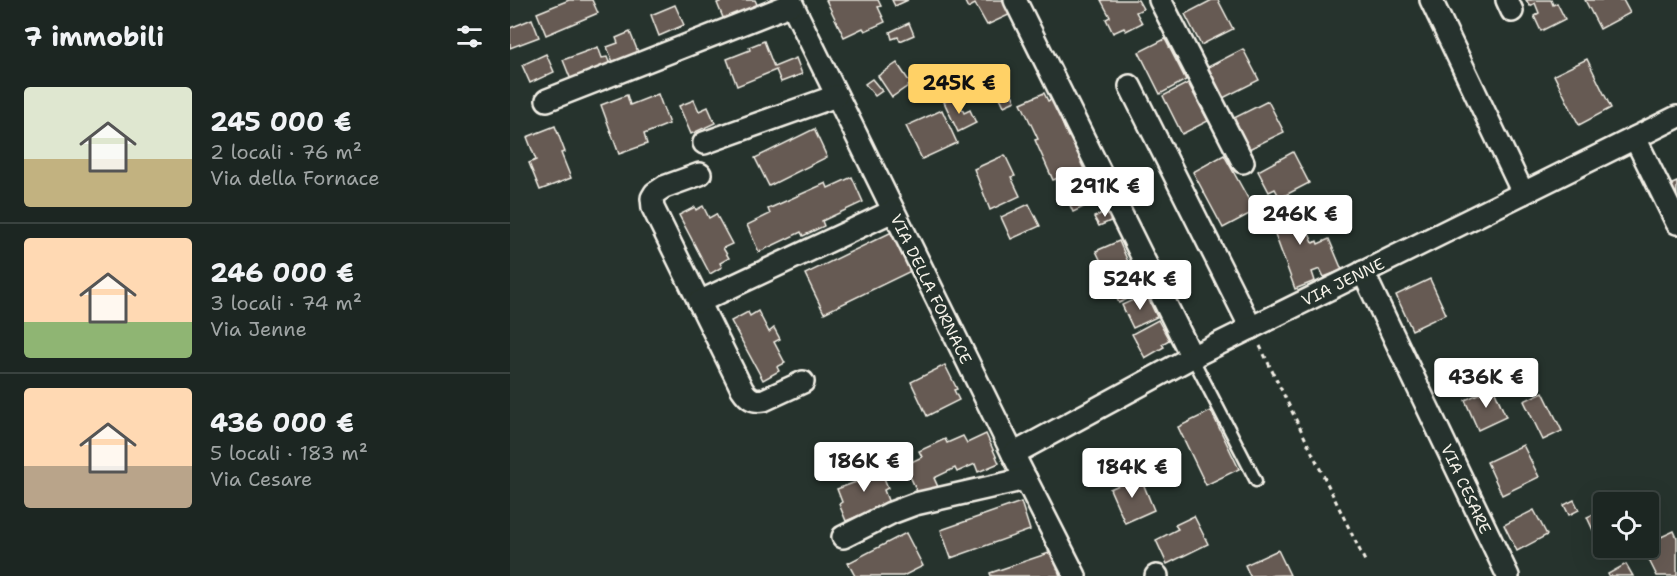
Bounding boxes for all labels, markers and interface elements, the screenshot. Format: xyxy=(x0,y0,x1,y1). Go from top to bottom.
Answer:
text: 7 immobili xyxy=(24,19,164,54)
icon: filters xyxy=(453,20,486,53)
pin: 245K € xyxy=(910,64,1008,115)
text: 245K € xyxy=(922,70,996,96)
text: 245 000 € xyxy=(210,104,351,139)
icon: home xyxy=(72,111,144,183)
text: 2 locali · 76 m² xyxy=(210,139,362,165)
text: Via della Fornace xyxy=(210,165,380,191)
pin: 291K € xyxy=(1056,167,1154,218)
text: 291K € xyxy=(1070,173,1140,199)
pin: 246K € xyxy=(1251,195,1349,246)
text: 246K € xyxy=(1262,201,1338,227)
street label: VIA DELLA FORNACE xyxy=(886,211,976,367)
street label: VIA JENNE xyxy=(1298,253,1388,311)
text: 246 000 € xyxy=(210,255,354,290)
pin: 524K € xyxy=(1091,260,1189,311)
icon: home xyxy=(72,262,144,334)
text: 524K € xyxy=(1103,266,1177,292)
text: 3 locali · 74 m² xyxy=(210,290,362,316)
text: Via Jenne xyxy=(210,316,307,342)
pin: 436K € xyxy=(1437,358,1535,409)
text: 436K € xyxy=(1448,364,1524,390)
text: 436 000 € xyxy=(210,405,354,440)
icon: home xyxy=(72,412,144,484)
text: 5 locali · 183 m² xyxy=(210,440,368,466)
street label: VIA CESARE xyxy=(1436,441,1496,537)
pin: 186K € xyxy=(815,442,913,493)
text: 186K € xyxy=(828,448,900,474)
pin: 184K € xyxy=(1083,448,1181,499)
text: 184K € xyxy=(1096,454,1168,480)
text: Via Cesare xyxy=(210,466,312,492)
map controls xyxy=(1593,492,1659,558)
button: locate xyxy=(1593,492,1659,558)

